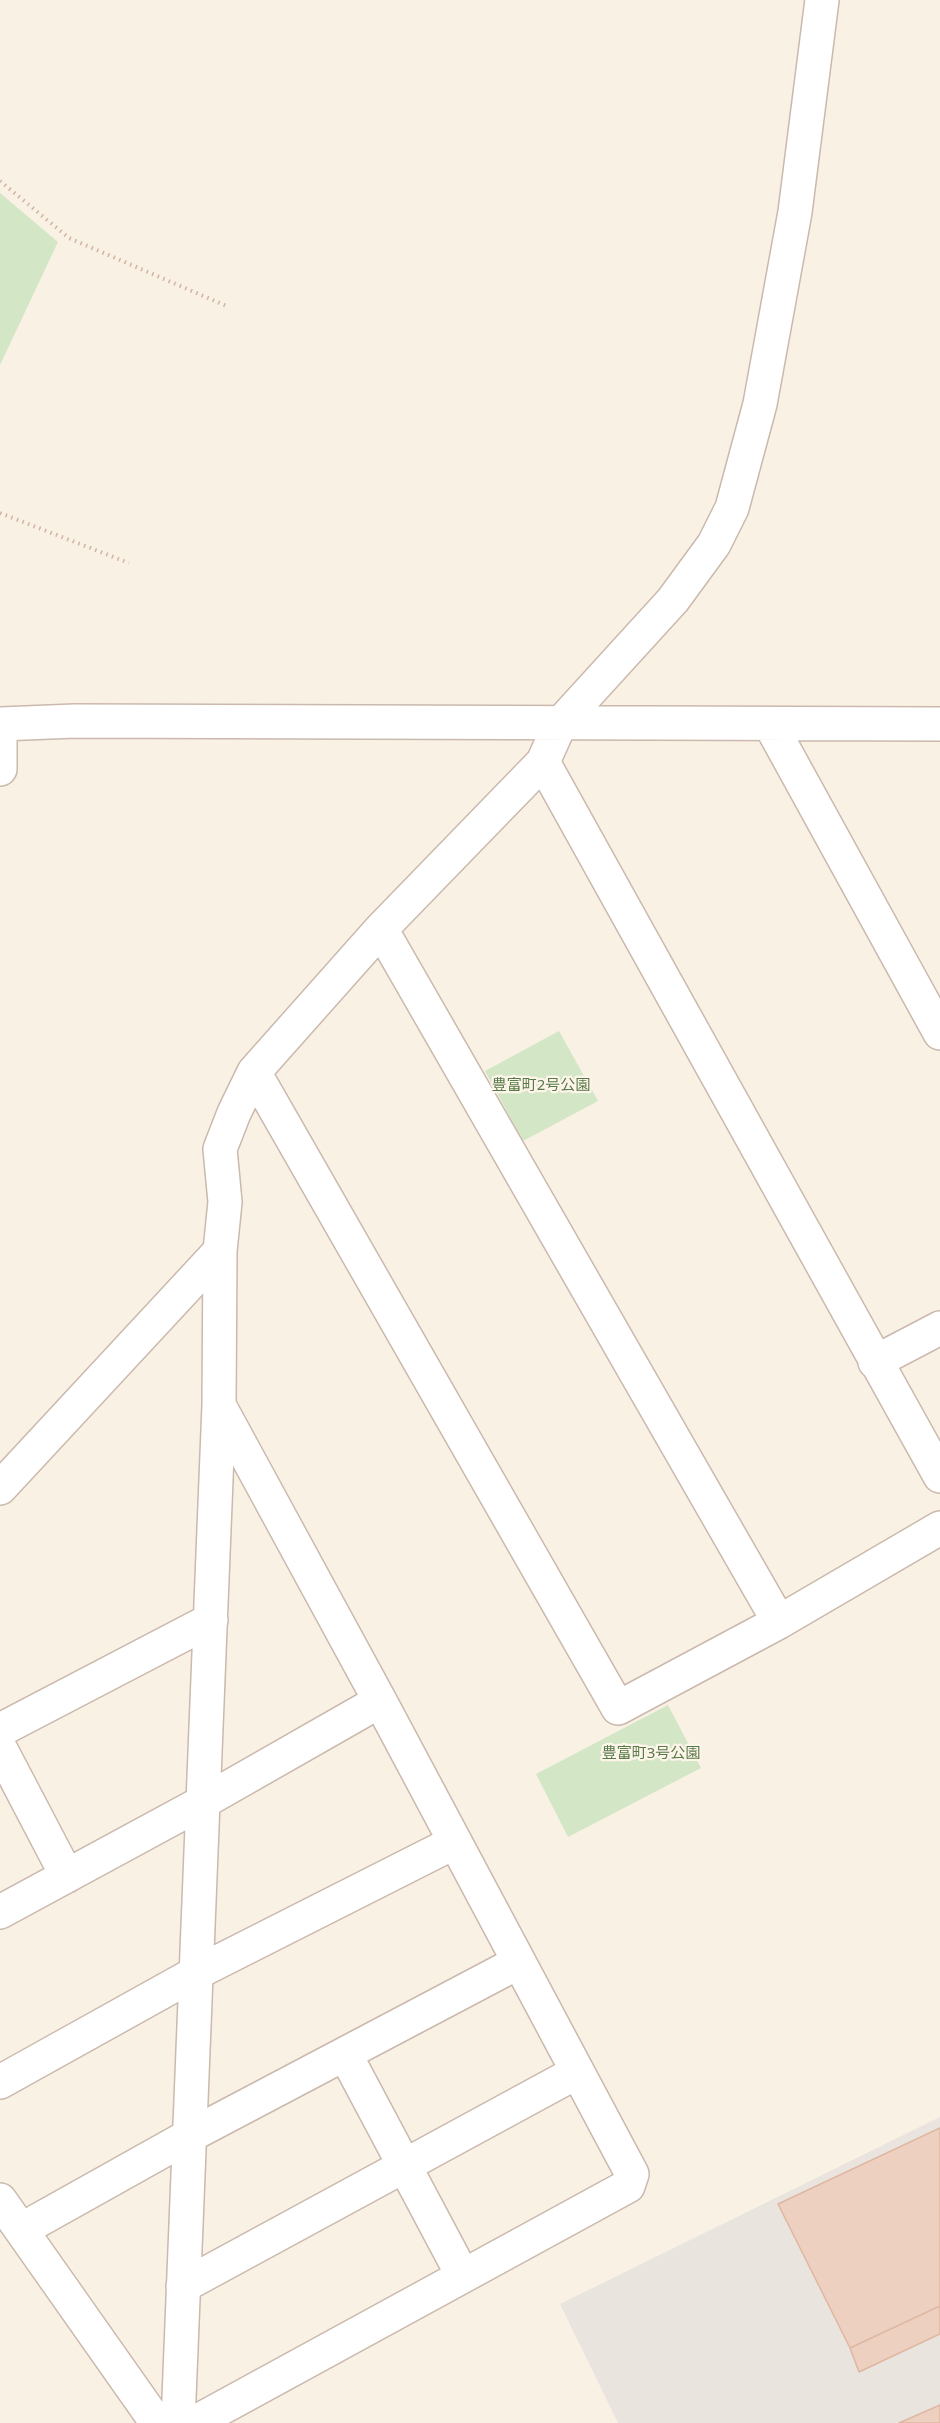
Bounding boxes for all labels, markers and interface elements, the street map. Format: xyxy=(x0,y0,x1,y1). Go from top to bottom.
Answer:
park label: 豊富町2号公園 xyxy=(492,1077,590,1095)
park label: 豊富町3号公園 xyxy=(602,1745,700,1763)

